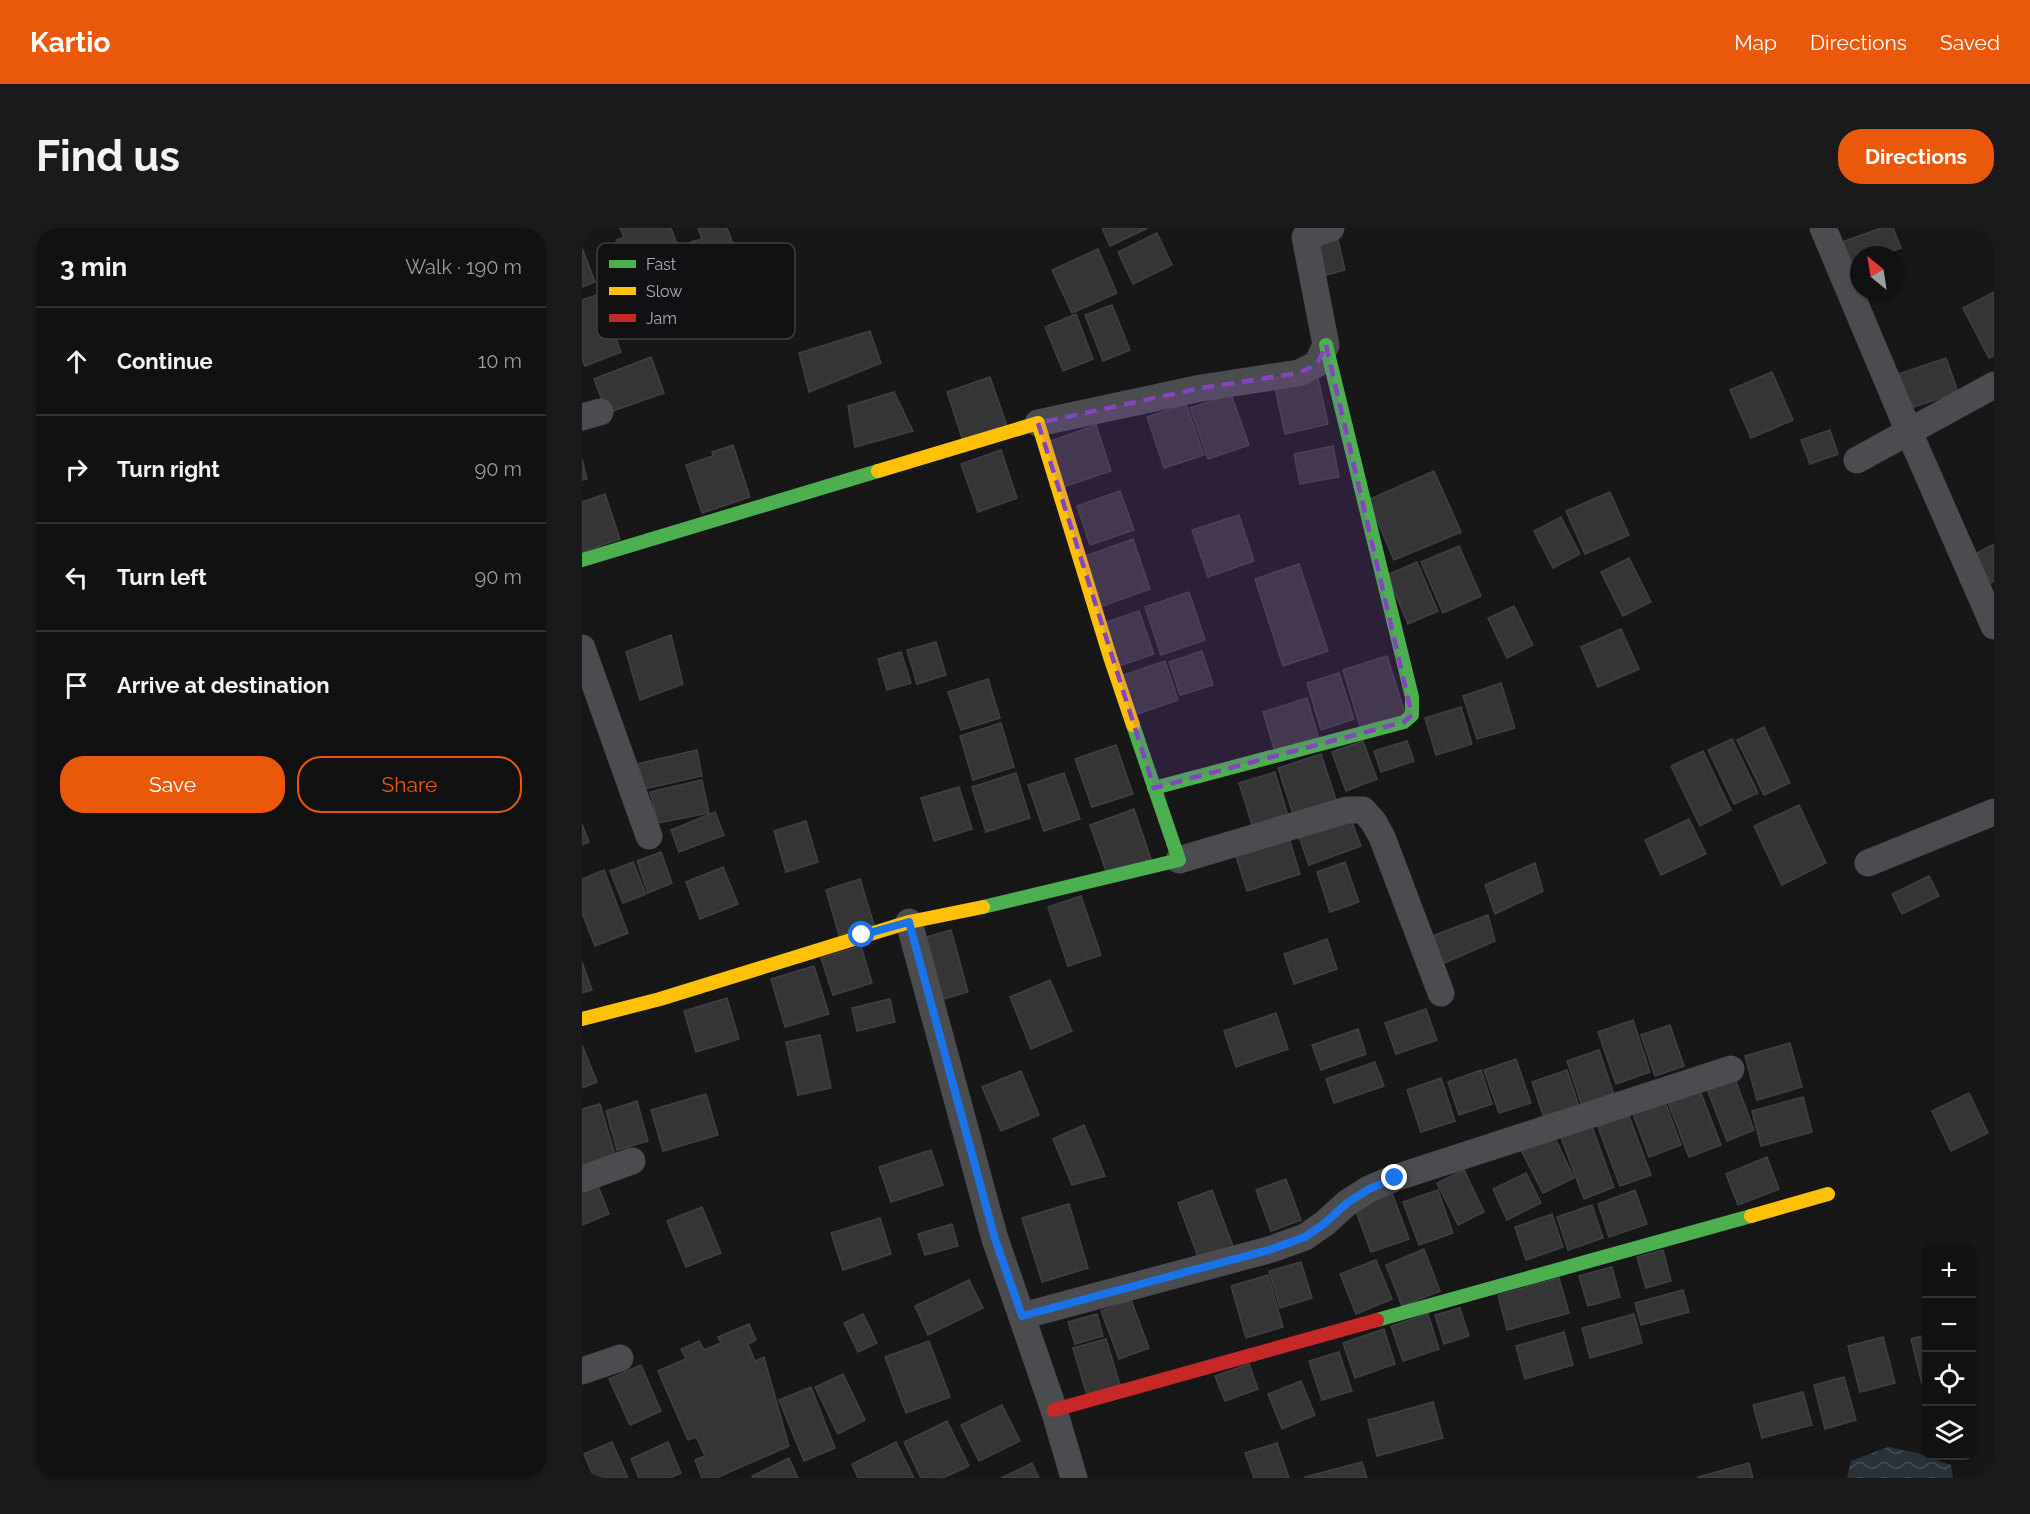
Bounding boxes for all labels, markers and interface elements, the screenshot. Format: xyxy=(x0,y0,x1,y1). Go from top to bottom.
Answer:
text: Kartio xyxy=(30,26,110,59)
text: Map xyxy=(1734,30,1777,55)
text: Directions xyxy=(1810,30,1907,55)
text: Saved xyxy=(1940,30,2000,55)
button: Directions xyxy=(1838,129,1994,184)
text: Find us xyxy=(36,132,180,181)
legend xyxy=(597,243,795,339)
north arrow xyxy=(1850,246,1904,300)
text: 3 min xyxy=(60,252,127,282)
text: Walk · 190 m xyxy=(405,255,522,279)
text: Fast xyxy=(646,255,677,274)
text: Slow xyxy=(646,282,682,301)
text: Jam xyxy=(646,309,677,328)
icon: ahead xyxy=(60,345,93,378)
text: Continue xyxy=(117,348,213,374)
text: 10 m xyxy=(478,349,522,373)
icon: right xyxy=(60,453,93,486)
text: Turn right xyxy=(117,456,220,482)
text: 90 m xyxy=(475,457,522,481)
icon: left xyxy=(60,561,93,594)
text: Turn left xyxy=(117,564,207,590)
text: 90 m xyxy=(475,565,522,589)
icon: arrive xyxy=(60,669,93,702)
text: Arrive at destination xyxy=(117,672,330,698)
button: Save xyxy=(60,756,285,813)
button: Share xyxy=(297,756,522,813)
route start xyxy=(848,921,874,947)
route end xyxy=(1381,1164,1407,1190)
map controls xyxy=(1922,1244,1976,1460)
button: + xyxy=(1922,1244,1976,1298)
button: − xyxy=(1922,1298,1976,1352)
button: locate xyxy=(1922,1352,1976,1406)
button: layers xyxy=(1922,1406,1976,1460)

